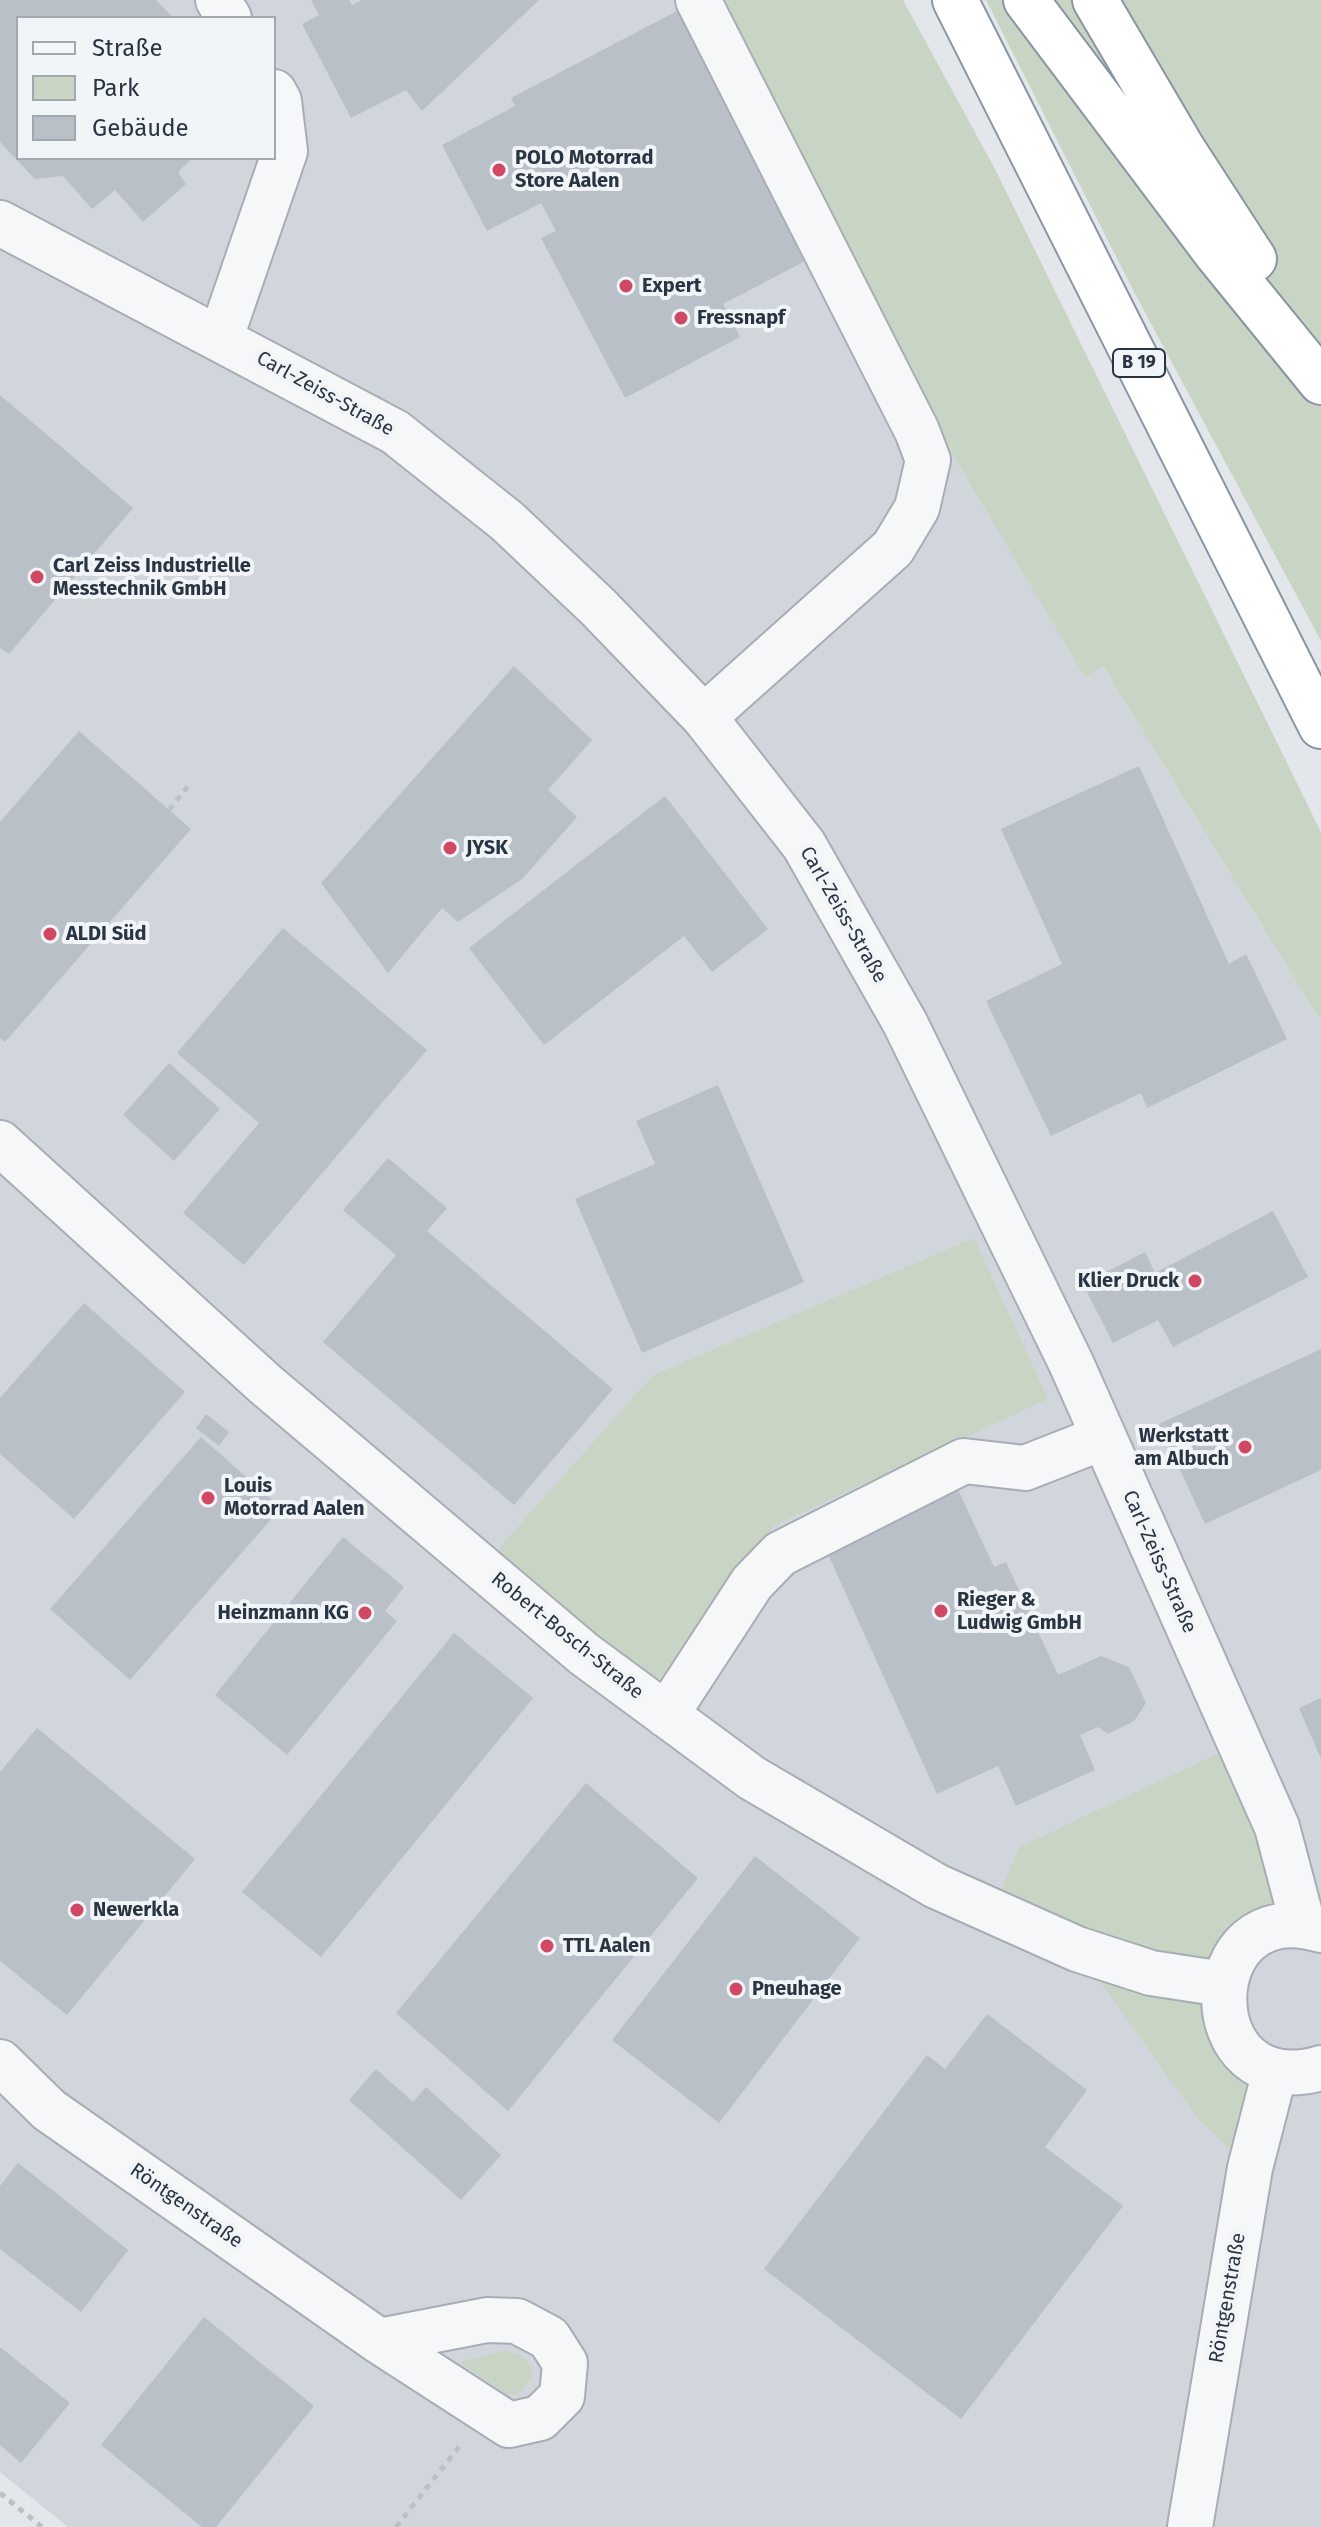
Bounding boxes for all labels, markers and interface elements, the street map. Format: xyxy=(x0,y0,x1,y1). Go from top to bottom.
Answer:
legend xyxy=(16,16,276,160)
text: Straße xyxy=(92,34,163,62)
text: Park xyxy=(92,74,139,102)
text: Gebäude xyxy=(92,114,189,142)
place label: POLO Motorrad Store Aalen xyxy=(515,146,654,193)
marker: POLO Motorrad Store Aalen xyxy=(490,161,508,179)
place label: Expert xyxy=(642,274,701,298)
marker: Expert xyxy=(617,277,635,295)
place label: Fressnapf xyxy=(697,306,785,330)
marker: Fressnapf xyxy=(672,309,690,327)
street label: Carl-Zeiss-Straße xyxy=(252,346,398,442)
road number: B 19 xyxy=(1113,349,1165,377)
place label: Carl Zeiss Industrielle Messtechnik GmbH xyxy=(53,554,251,601)
marker: Carl Zeiss Industrielle Messtechnik GmbH xyxy=(28,568,46,586)
place label: JYSK xyxy=(466,836,508,860)
marker: JYSK xyxy=(441,839,459,857)
street label: Carl-Zeiss-Straße xyxy=(794,842,892,988)
place label: ALDI Süd xyxy=(66,922,147,946)
marker: ALDI Süd xyxy=(41,925,59,943)
place label: Klier Druck xyxy=(1078,1269,1179,1293)
marker: Klier Druck xyxy=(1186,1272,1204,1290)
place label: Werkstatt am Albuch xyxy=(1134,1424,1229,1471)
marker: Werkstatt am Albuch xyxy=(1236,1438,1254,1456)
place label: Louis Motorrad Aalen xyxy=(224,1474,364,1521)
street label: Carl-Zeiss-Straße xyxy=(1117,1487,1201,1637)
marker: Louis Motorrad Aalen xyxy=(199,1489,217,1507)
street label: Robert-Bosch-Straße xyxy=(486,1567,648,1705)
place label: Rieger & Ludwig GmbH xyxy=(957,1588,1082,1635)
place label: Heinzmann KG xyxy=(217,1601,349,1625)
marker: Rieger & Ludwig GmbH xyxy=(932,1602,950,1620)
marker: Heinzmann KG xyxy=(356,1604,374,1622)
place label: Newerkla xyxy=(93,1898,179,1922)
marker: Newerkla xyxy=(68,1901,86,1919)
place label: TTL Aalen xyxy=(563,1934,651,1958)
marker: TTL Aalen xyxy=(538,1937,556,1955)
place label: Pneuhage xyxy=(752,1977,842,2001)
marker: Pneuhage xyxy=(727,1980,745,1998)
street label: Röntgenstraße xyxy=(125,2158,247,2254)
street label: Röntgenstraße xyxy=(1205,2231,1251,2365)

